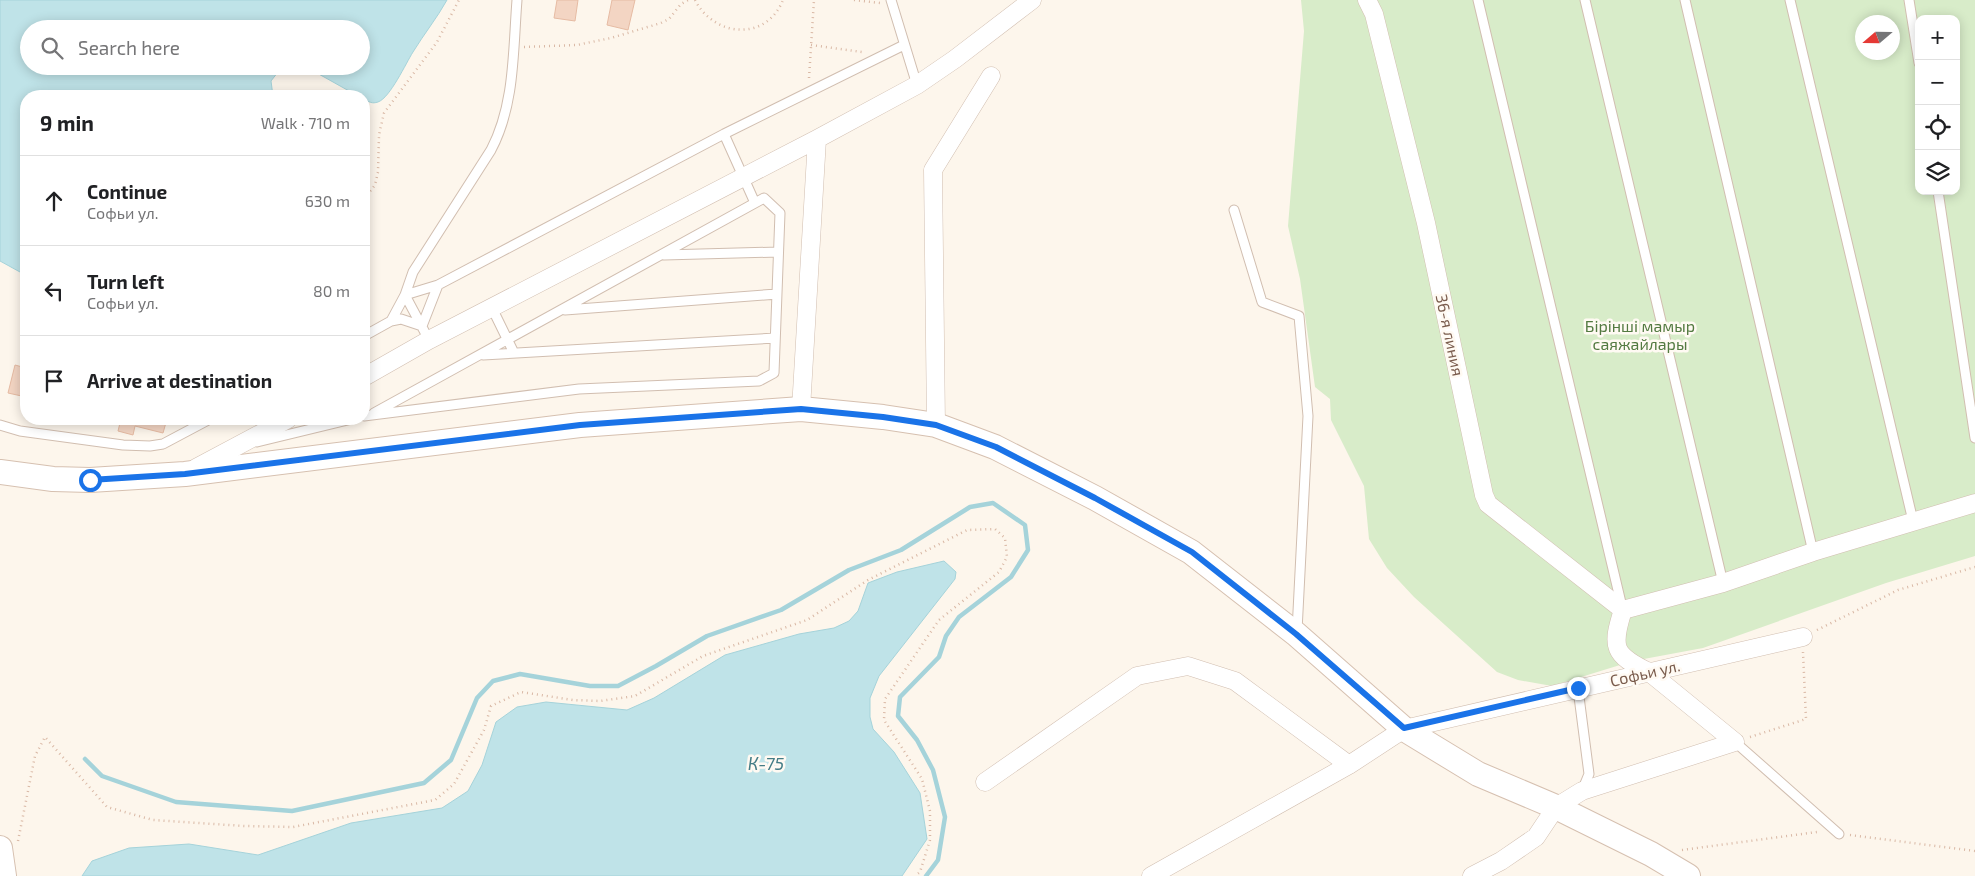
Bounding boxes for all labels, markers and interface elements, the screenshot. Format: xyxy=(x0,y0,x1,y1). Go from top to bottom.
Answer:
north arrow xyxy=(1855,15,1900,60)
map controls xyxy=(1915,15,1960,195)
button: + xyxy=(1915,15,1960,60)
search box xyxy=(20,20,370,75)
icon: search xyxy=(38,34,66,62)
text: Search here xyxy=(78,36,180,59)
button: − xyxy=(1915,60,1960,105)
button: locate xyxy=(1915,105,1960,150)
text: 9 min xyxy=(40,110,94,135)
text: Walk · 710 m xyxy=(261,113,350,132)
button: layers xyxy=(1915,150,1960,195)
text: Continue xyxy=(87,180,167,203)
icon: ahead xyxy=(40,187,68,215)
text: 630 m xyxy=(305,191,350,210)
text: Софьи ул. xyxy=(87,203,158,222)
text: Turn left xyxy=(87,270,164,293)
icon: left xyxy=(40,277,68,305)
text: 80 m xyxy=(313,281,350,300)
street label: 36-я линия xyxy=(1433,292,1468,378)
text: Софьи ул. xyxy=(87,293,158,312)
park label: Бірінші мамыр саяжайлары xyxy=(1585,316,1695,353)
icon: arrive xyxy=(40,367,68,395)
text: Arrive at destination xyxy=(87,369,272,392)
route start xyxy=(79,469,102,492)
street label: Софьи ул. xyxy=(1608,655,1682,691)
route end xyxy=(1567,677,1590,700)
water label: К-75 xyxy=(748,752,785,774)

